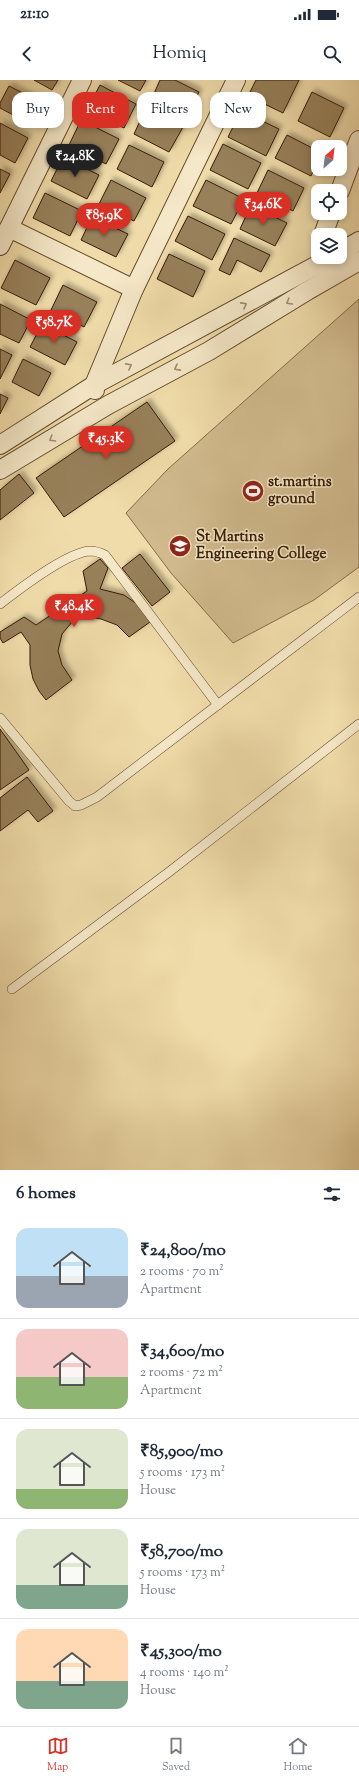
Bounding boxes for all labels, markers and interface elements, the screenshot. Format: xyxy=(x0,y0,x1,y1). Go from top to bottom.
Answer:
text: 21:10 xyxy=(20,4,49,25)
text: Homiq xyxy=(152,41,207,67)
icon: back xyxy=(16,43,38,65)
icon: search xyxy=(321,43,343,65)
chip: Buy xyxy=(12,92,64,128)
chip: Rent xyxy=(72,92,129,128)
chip: Filters xyxy=(137,92,202,128)
chip: New xyxy=(210,92,266,128)
north arrow xyxy=(311,140,347,176)
map controls xyxy=(311,140,347,264)
pin: ₹24.8K xyxy=(42,144,108,178)
text: ₹24.8K xyxy=(55,148,95,166)
button: locate xyxy=(311,184,347,220)
pin: ₹34.6K xyxy=(230,192,296,226)
text: ₹34.6K xyxy=(244,196,282,214)
pin: ₹85.9K xyxy=(71,203,137,237)
text: ₹85.9K xyxy=(85,207,123,225)
button: layers xyxy=(311,228,347,264)
one-way arrow xyxy=(286,297,293,305)
one-way arrow xyxy=(239,302,247,310)
pin: ₹58.7K xyxy=(21,310,87,344)
text: ₹58.7K xyxy=(35,314,73,332)
one-way arrow xyxy=(174,363,181,371)
one-way arrow xyxy=(125,364,132,371)
pin: ₹45.3K xyxy=(73,426,139,460)
text: ₹45.3K xyxy=(88,430,124,448)
one-way arrow xyxy=(49,434,56,441)
place label: st.martins ground xyxy=(268,472,332,510)
sports icon: st.martins ground xyxy=(240,478,266,504)
place label: St Martins Engineering College xyxy=(196,527,326,565)
school or university icon: St Martins Engineering College xyxy=(167,533,193,559)
pin: ₹48.4K xyxy=(41,594,107,628)
text: ₹48.4K xyxy=(54,598,94,616)
text: 6 homes xyxy=(16,1182,76,1206)
icon: filters xyxy=(321,1183,343,1205)
text: ₹24,800/mo xyxy=(140,1239,226,1263)
icon: home xyxy=(48,1244,96,1292)
text: 2 rooms · 70 m² xyxy=(140,1263,224,1281)
text: Apartment xyxy=(140,1281,201,1299)
text: ₹34,600/mo xyxy=(140,1340,224,1364)
icon: home xyxy=(48,1345,96,1393)
text: 2 rooms · 72 m² xyxy=(140,1364,223,1382)
text: Apartment xyxy=(140,1382,201,1400)
text: ₹85,900/mo xyxy=(140,1440,223,1464)
icon: home xyxy=(48,1445,96,1493)
text: 5 rooms · 173 m² xyxy=(140,1464,225,1482)
text: House xyxy=(140,1482,176,1500)
text: ₹58,700/mo xyxy=(140,1540,223,1564)
icon: home xyxy=(48,1545,96,1593)
text: 5 rooms · 173 m² xyxy=(140,1564,225,1582)
text: House xyxy=(140,1582,176,1600)
text: ₹45,300/mo xyxy=(140,1640,222,1664)
icon: home xyxy=(48,1645,96,1693)
text: 4 rooms · 140 m² xyxy=(140,1664,229,1682)
text: House xyxy=(140,1682,176,1700)
tab: Map xyxy=(47,1735,69,1775)
tab: Saved xyxy=(162,1735,190,1775)
tab: Home xyxy=(283,1735,312,1775)

